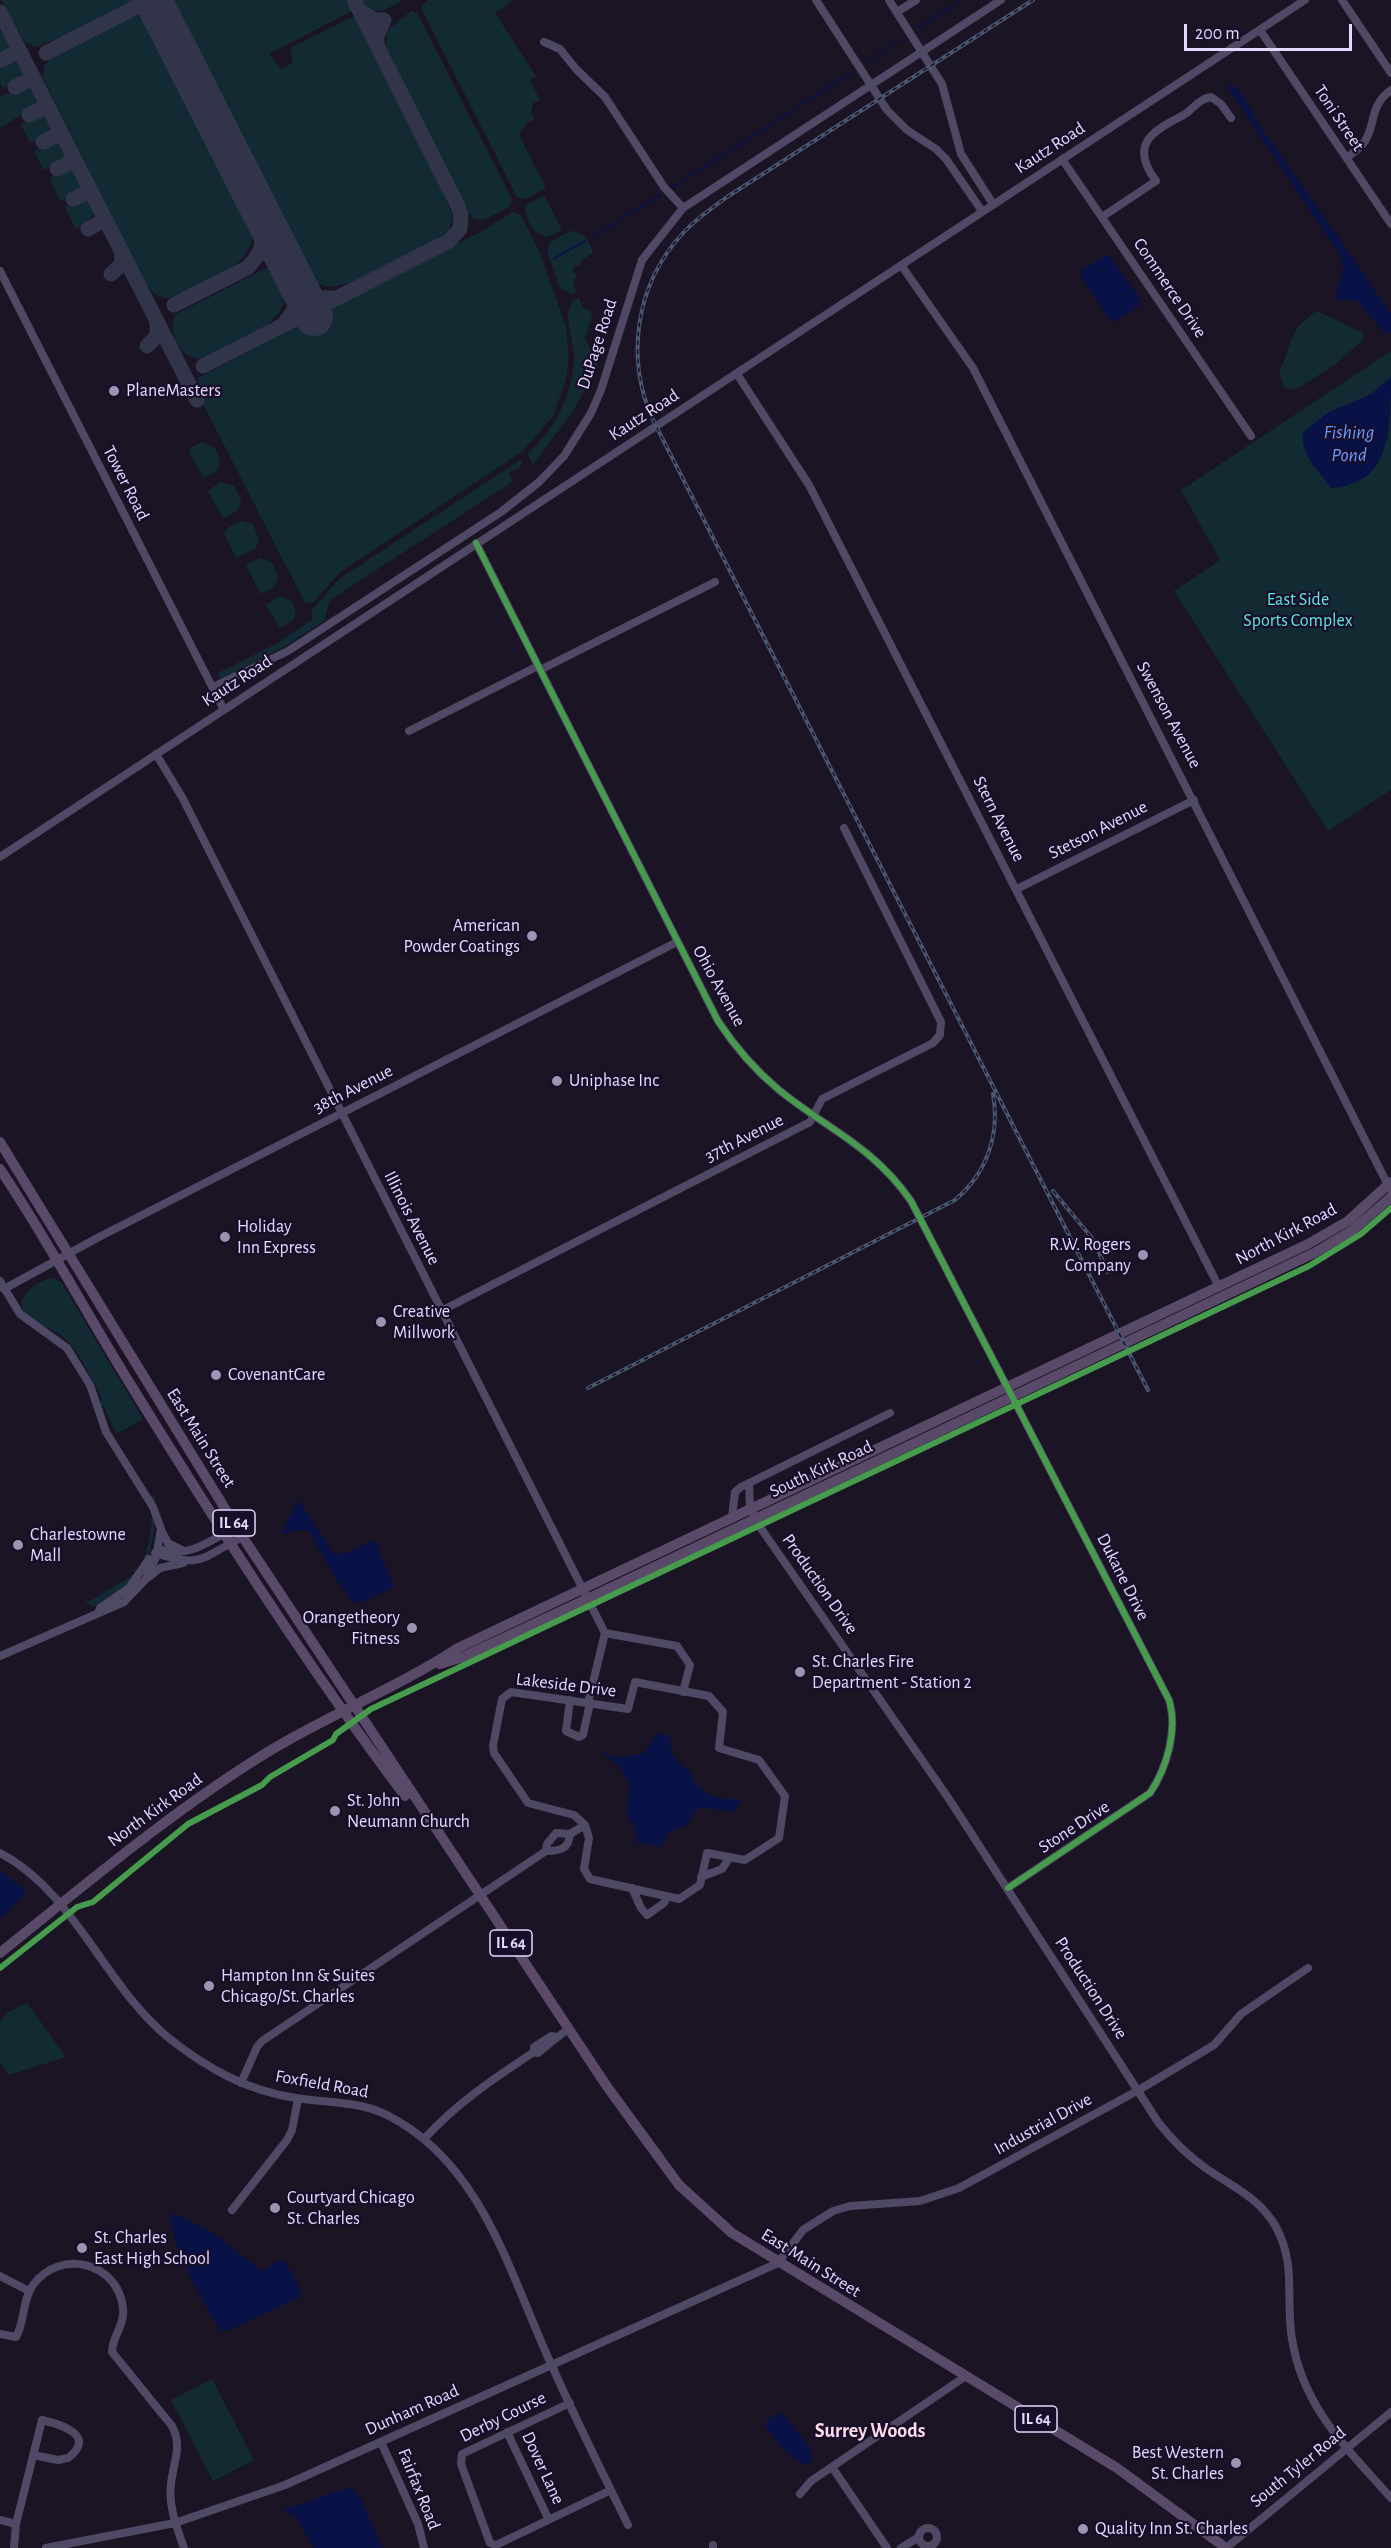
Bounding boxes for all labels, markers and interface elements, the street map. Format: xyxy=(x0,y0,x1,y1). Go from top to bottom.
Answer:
scale bar xyxy=(1187,12,1355,50)
text: 200 m xyxy=(1195,25,1240,43)
street label: Toni Street xyxy=(1309,81,1369,155)
street label: Kautz Road xyxy=(1011,117,1089,179)
street label: Commerce Drive xyxy=(1129,234,1211,342)
street label: DuPage Road xyxy=(572,296,622,392)
place label: PlaneMasters xyxy=(126,380,221,402)
marker: PlaneMasters xyxy=(107,384,121,398)
street label: Kautz Road xyxy=(605,384,683,446)
water label: Fishing Pond xyxy=(1324,420,1374,467)
street label: Tower Road xyxy=(98,442,154,524)
park label: East Side Sports Complex xyxy=(1243,589,1353,632)
street label: Kautz Road xyxy=(198,650,276,712)
street label: Swenson Avenue xyxy=(1132,658,1206,772)
street label: Stern Avenue xyxy=(968,773,1030,865)
street label: Stetson Avenue xyxy=(1045,796,1151,864)
place label: American Powder Coatings xyxy=(404,915,520,958)
marker: American Powder Coatings xyxy=(525,929,539,943)
street label: Ohio Avenue xyxy=(688,942,750,1030)
street label: 38th Avenue xyxy=(310,1060,396,1118)
place label: Uniphase Inc xyxy=(569,1070,659,1092)
marker: Uniphase Inc xyxy=(550,1074,564,1088)
street label: 37th Avenue xyxy=(701,1109,787,1167)
street label: Illinois Avenue xyxy=(379,1167,445,1269)
street label: North Kirk Road xyxy=(1232,1198,1340,1270)
place label: Holiday Inn Express xyxy=(237,1216,316,1258)
marker: Holiday Inn Express xyxy=(218,1230,232,1244)
place label: R.W. Rogers Company xyxy=(1049,1234,1131,1276)
marker: R.W. Rogers Company xyxy=(1136,1248,1150,1262)
place label: Creative Millwork xyxy=(393,1301,455,1344)
marker: Creative Millwork xyxy=(374,1315,388,1329)
place label: CovenantCare xyxy=(228,1364,325,1386)
marker: CovenantCare xyxy=(209,1368,223,1382)
street label: East Main Street xyxy=(162,1384,240,1492)
street label: South Kirk Road xyxy=(766,1436,876,1502)
road number: IL 64 xyxy=(213,1510,255,1536)
place label: Charlestowne Mall xyxy=(30,1524,126,1567)
street label: Production Drive xyxy=(777,1530,863,1638)
street label: Dukane Drive xyxy=(1092,1530,1154,1624)
marker: Charlestowne Mall xyxy=(11,1538,25,1552)
place label: Orangetheory Fitness xyxy=(303,1607,400,1650)
marker: Orangetheory Fitness xyxy=(405,1621,419,1635)
place label: St. Charles Fire Department - Station 2 xyxy=(812,1651,972,1694)
marker: St. Charles Fire Department - Station 2 xyxy=(793,1665,807,1679)
street label: Lakeside Drive xyxy=(515,1668,617,1702)
street label: North Kirk Road xyxy=(104,1768,206,1852)
place label: St. John Neumann Church xyxy=(347,1790,470,1832)
street label: Stone Drive xyxy=(1034,1796,1114,1858)
marker: St. John Neumann Church xyxy=(328,1804,342,1818)
road number: IL 64 xyxy=(490,1930,532,1956)
street label: Production Drive xyxy=(1050,1933,1132,2043)
place label: Hampton Inn & Suites Chicago/St. Charles xyxy=(221,1965,375,2008)
marker: Hampton Inn & Suites Chicago/St. Charles xyxy=(202,1979,216,1993)
street label: Foxfield Road xyxy=(274,2065,370,2103)
street label: Industrial Drive xyxy=(990,2088,1096,2160)
place label: Courtyard Chicago St. Charles xyxy=(287,2187,415,2230)
marker: Courtyard Chicago St. Charles xyxy=(268,2201,282,2215)
street label: East Main Street xyxy=(757,2224,865,2302)
place label: St. Charles East High School xyxy=(94,2227,210,2270)
marker: St. Charles East High School xyxy=(75,2241,89,2255)
street label: Dunham Road xyxy=(362,2380,462,2440)
street label: Derby Course xyxy=(456,2387,550,2447)
road number: IL 64 xyxy=(1015,2406,1057,2432)
district label: Surrey Woods xyxy=(815,2419,925,2443)
street label: South Tyler Road xyxy=(1246,2422,1350,2512)
street label: Dover Lane xyxy=(517,2428,569,2508)
place label: Best Western St. Charles xyxy=(1132,2442,1224,2484)
street label: Fairfax Road xyxy=(393,2445,445,2533)
marker: Best Western St. Charles xyxy=(1229,2456,1243,2470)
place label: Quality Inn St. Charles xyxy=(1095,2518,1248,2540)
marker: Quality Inn St. Charles xyxy=(1076,2522,1090,2536)

